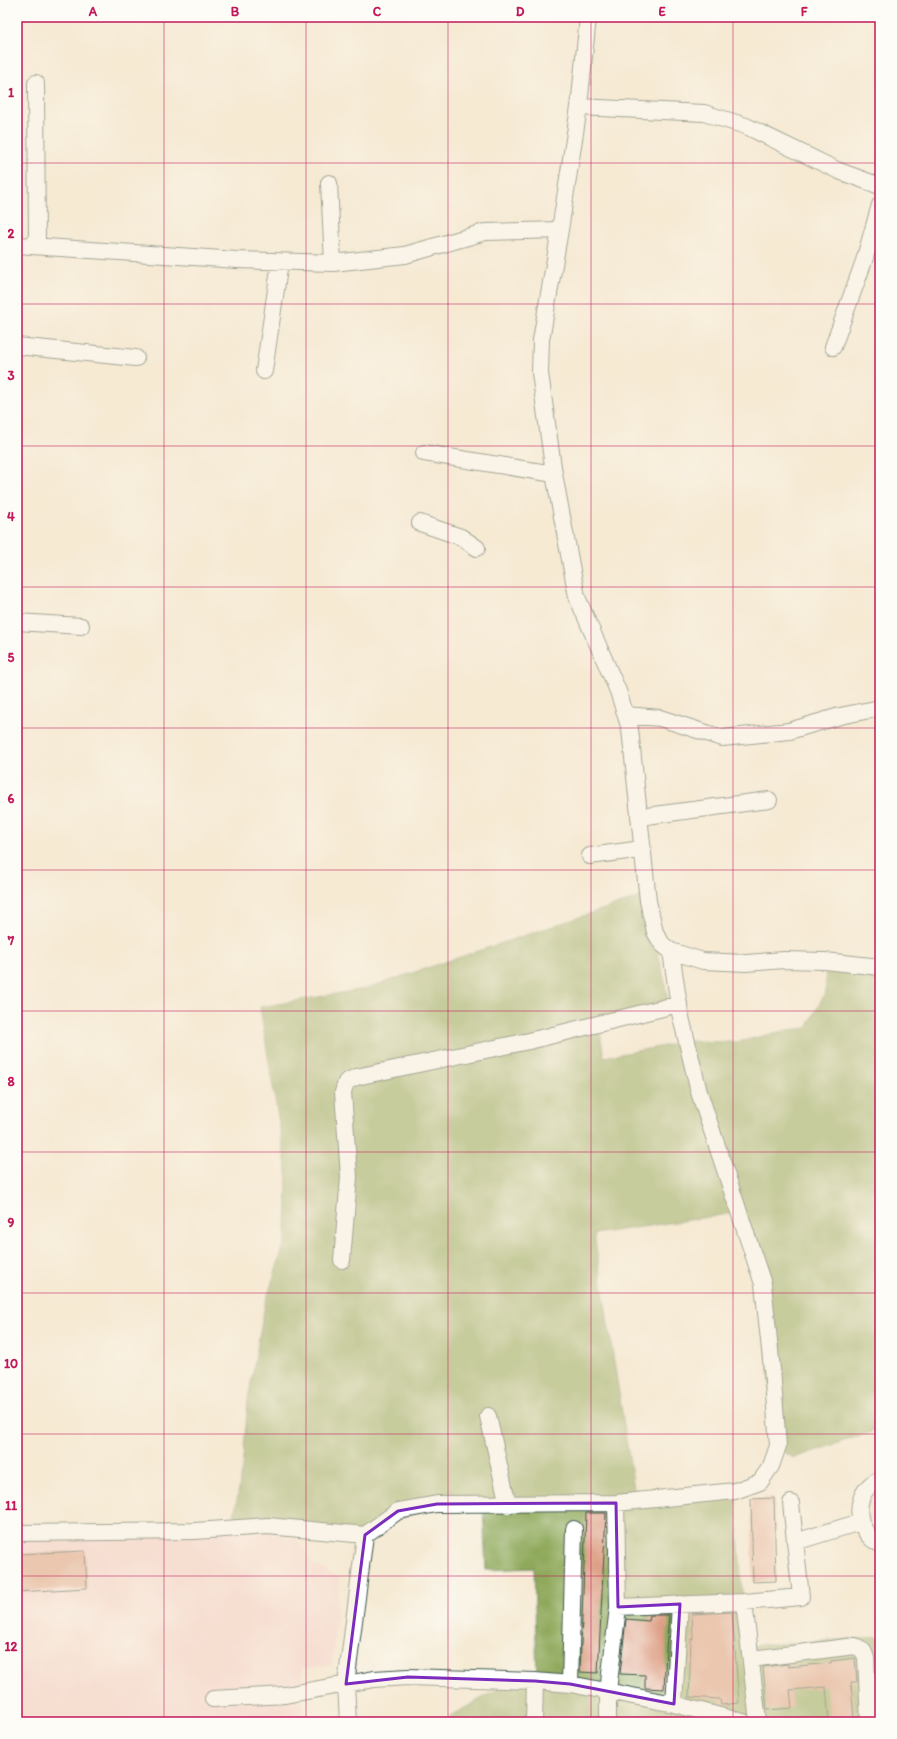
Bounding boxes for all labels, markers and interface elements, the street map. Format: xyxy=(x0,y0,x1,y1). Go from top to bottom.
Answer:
text: A xyxy=(88,4,98,19)
text: B xyxy=(231,4,240,19)
text: C xyxy=(373,4,382,19)
text: D xyxy=(516,4,525,19)
text: E xyxy=(658,4,666,19)
text: F xyxy=(801,4,808,19)
text: 1 xyxy=(8,85,14,100)
text: 2 xyxy=(8,226,15,241)
text: 3 xyxy=(7,368,15,383)
text: 4 xyxy=(7,509,15,524)
text: 5 xyxy=(8,650,15,665)
text: 6 xyxy=(8,791,15,806)
text: 7 xyxy=(7,933,15,948)
text: 8 xyxy=(7,1074,15,1089)
text: 9 xyxy=(8,1215,15,1230)
text: 10 xyxy=(4,1356,18,1371)
text: 11 xyxy=(5,1498,17,1513)
text: 12 xyxy=(5,1639,18,1654)

